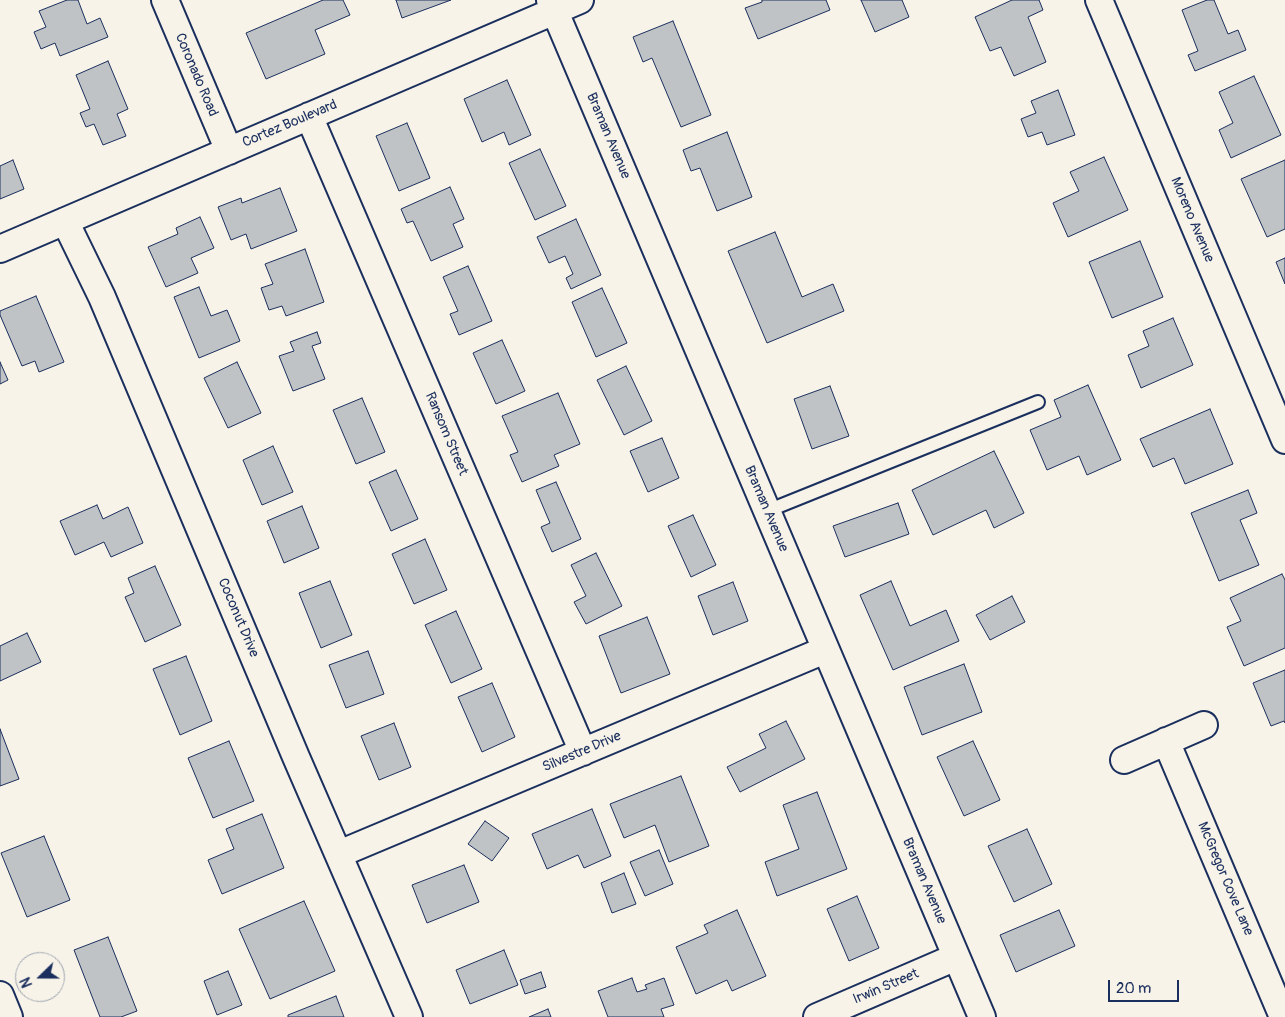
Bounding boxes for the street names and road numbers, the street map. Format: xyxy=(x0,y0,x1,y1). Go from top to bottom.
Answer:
street label: Coronado Road xyxy=(171,31,221,119)
street label: Braman Avenue xyxy=(582,90,634,182)
street label: Cortez Boulevard xyxy=(240,97,340,151)
street label: Moreno Avenue xyxy=(1167,175,1217,265)
street label: Ransom Street xyxy=(421,390,471,478)
street label: Braman Avenue xyxy=(740,463,792,555)
street label: Coconut Drive xyxy=(214,576,262,660)
street label: Silvestre Drive xyxy=(540,728,624,776)
street label: McGregor Cove Lane xyxy=(1193,820,1257,938)
street label: Braman Avenue xyxy=(898,835,950,927)
street label: Irwin Street xyxy=(851,966,921,1008)

